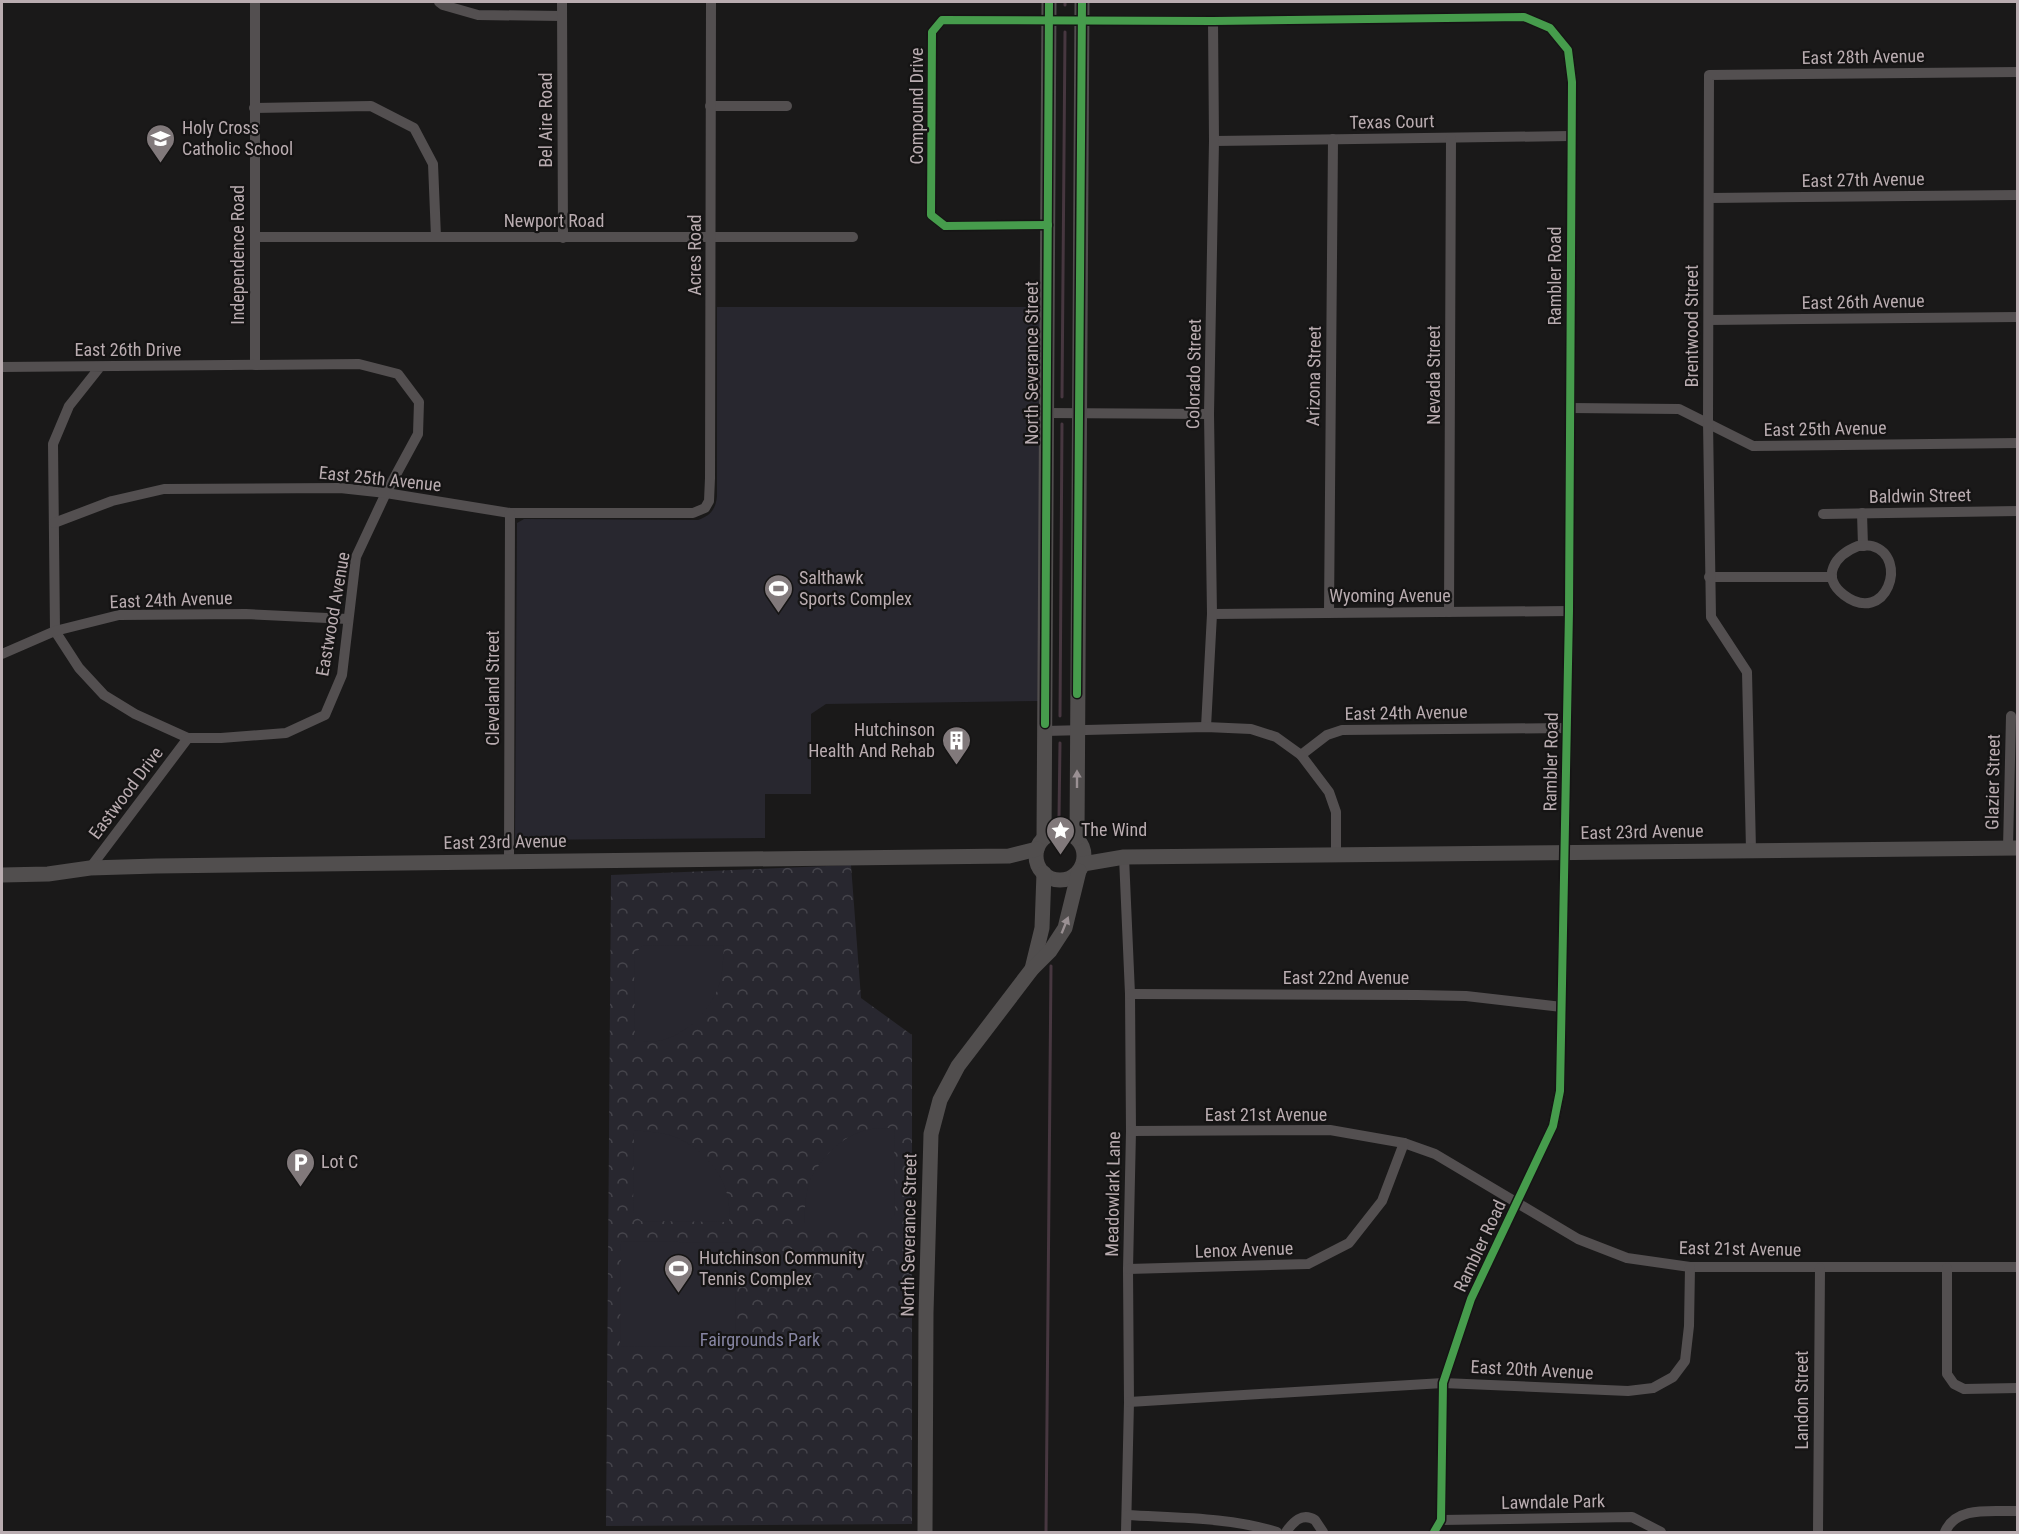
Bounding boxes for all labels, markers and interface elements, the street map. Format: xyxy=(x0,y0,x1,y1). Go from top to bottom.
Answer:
street label: East 28th Avenue xyxy=(1801,45,1925,68)
street label: Compound Drive xyxy=(906,47,927,165)
street label: Bel Aire Road xyxy=(535,72,556,168)
street label: Texas Court xyxy=(1349,110,1435,133)
place label: Holy Cross Catholic School xyxy=(182,117,293,159)
school or university icon: Holy Cross Catholic School xyxy=(145,122,177,164)
street label: East 27th Avenue xyxy=(1801,168,1925,191)
street label: Independence Road xyxy=(227,185,248,325)
street label: Newport Road xyxy=(504,210,604,231)
street label: Acres Road xyxy=(684,215,705,295)
street label: Rambler Road xyxy=(1544,227,1565,325)
street label: Brentwood Street xyxy=(1681,265,1702,387)
street label: North Severance Street xyxy=(1021,281,1042,445)
street label: East 26th Avenue xyxy=(1801,290,1925,313)
street label: Colorado Street xyxy=(1182,319,1205,429)
street label: Nevada Street xyxy=(1423,325,1444,425)
street label: Arizona Street xyxy=(1302,326,1325,426)
street label: East 26th Drive xyxy=(74,339,182,360)
street label: East 25th Avenue xyxy=(1763,417,1887,440)
street label: East 25th Avenue xyxy=(318,462,442,495)
street label: Baldwin Street xyxy=(1869,484,1971,507)
street label: Eastwood Avenue xyxy=(311,550,354,678)
place label: Salthawk Sports Complex xyxy=(799,567,912,609)
sports icon: Salthawk Sports Complex xyxy=(762,572,794,614)
street label: Wyoming Avenue xyxy=(1329,585,1451,606)
street label: East 24th Avenue xyxy=(109,587,233,612)
street label: Cleveland Street xyxy=(482,630,503,746)
street label: East 24th Avenue xyxy=(1344,701,1468,724)
street label: Rambler Road xyxy=(1539,712,1562,812)
place label: Hutchinson Health And Rehab xyxy=(808,719,935,761)
building icon: Hutchinson Health And Rehab xyxy=(940,724,972,766)
street label: Glazier Street xyxy=(1981,734,2004,830)
street label: Eastwood Drive xyxy=(84,743,167,843)
one-way arrow xyxy=(1072,770,1082,789)
place icon: The Wind xyxy=(1044,814,1076,856)
place label: The Wind xyxy=(1081,819,1147,840)
street label: East 23rd Avenue xyxy=(1580,820,1704,843)
street label: East 23rd Avenue xyxy=(443,830,567,853)
one-way arrow xyxy=(1060,915,1070,933)
street label: East 22nd Avenue xyxy=(1283,967,1409,988)
street label: East 21st Avenue xyxy=(1205,1104,1327,1125)
street label: Meadowlark Lane xyxy=(1101,1131,1124,1257)
parking icon: Lot C xyxy=(284,1146,316,1188)
place label: Lot C xyxy=(321,1151,358,1172)
street label: North Severance Street xyxy=(897,1153,920,1317)
street label: Rambler Road xyxy=(1449,1197,1510,1295)
street label: Lenox Avenue xyxy=(1194,1237,1294,1262)
street label: East 21st Avenue xyxy=(1679,1237,1801,1260)
place label: Hutchinson Community Tennis Complex xyxy=(699,1247,865,1289)
sports icon: Hutchinson Community Tennis Complex xyxy=(662,1252,694,1294)
park label: Fairgrounds Park xyxy=(700,1329,820,1350)
street label: Landon Street xyxy=(1791,1351,1812,1449)
street label: East 20th Avenue xyxy=(1470,1356,1594,1383)
street label: Lawndale Park xyxy=(1501,1490,1605,1513)

